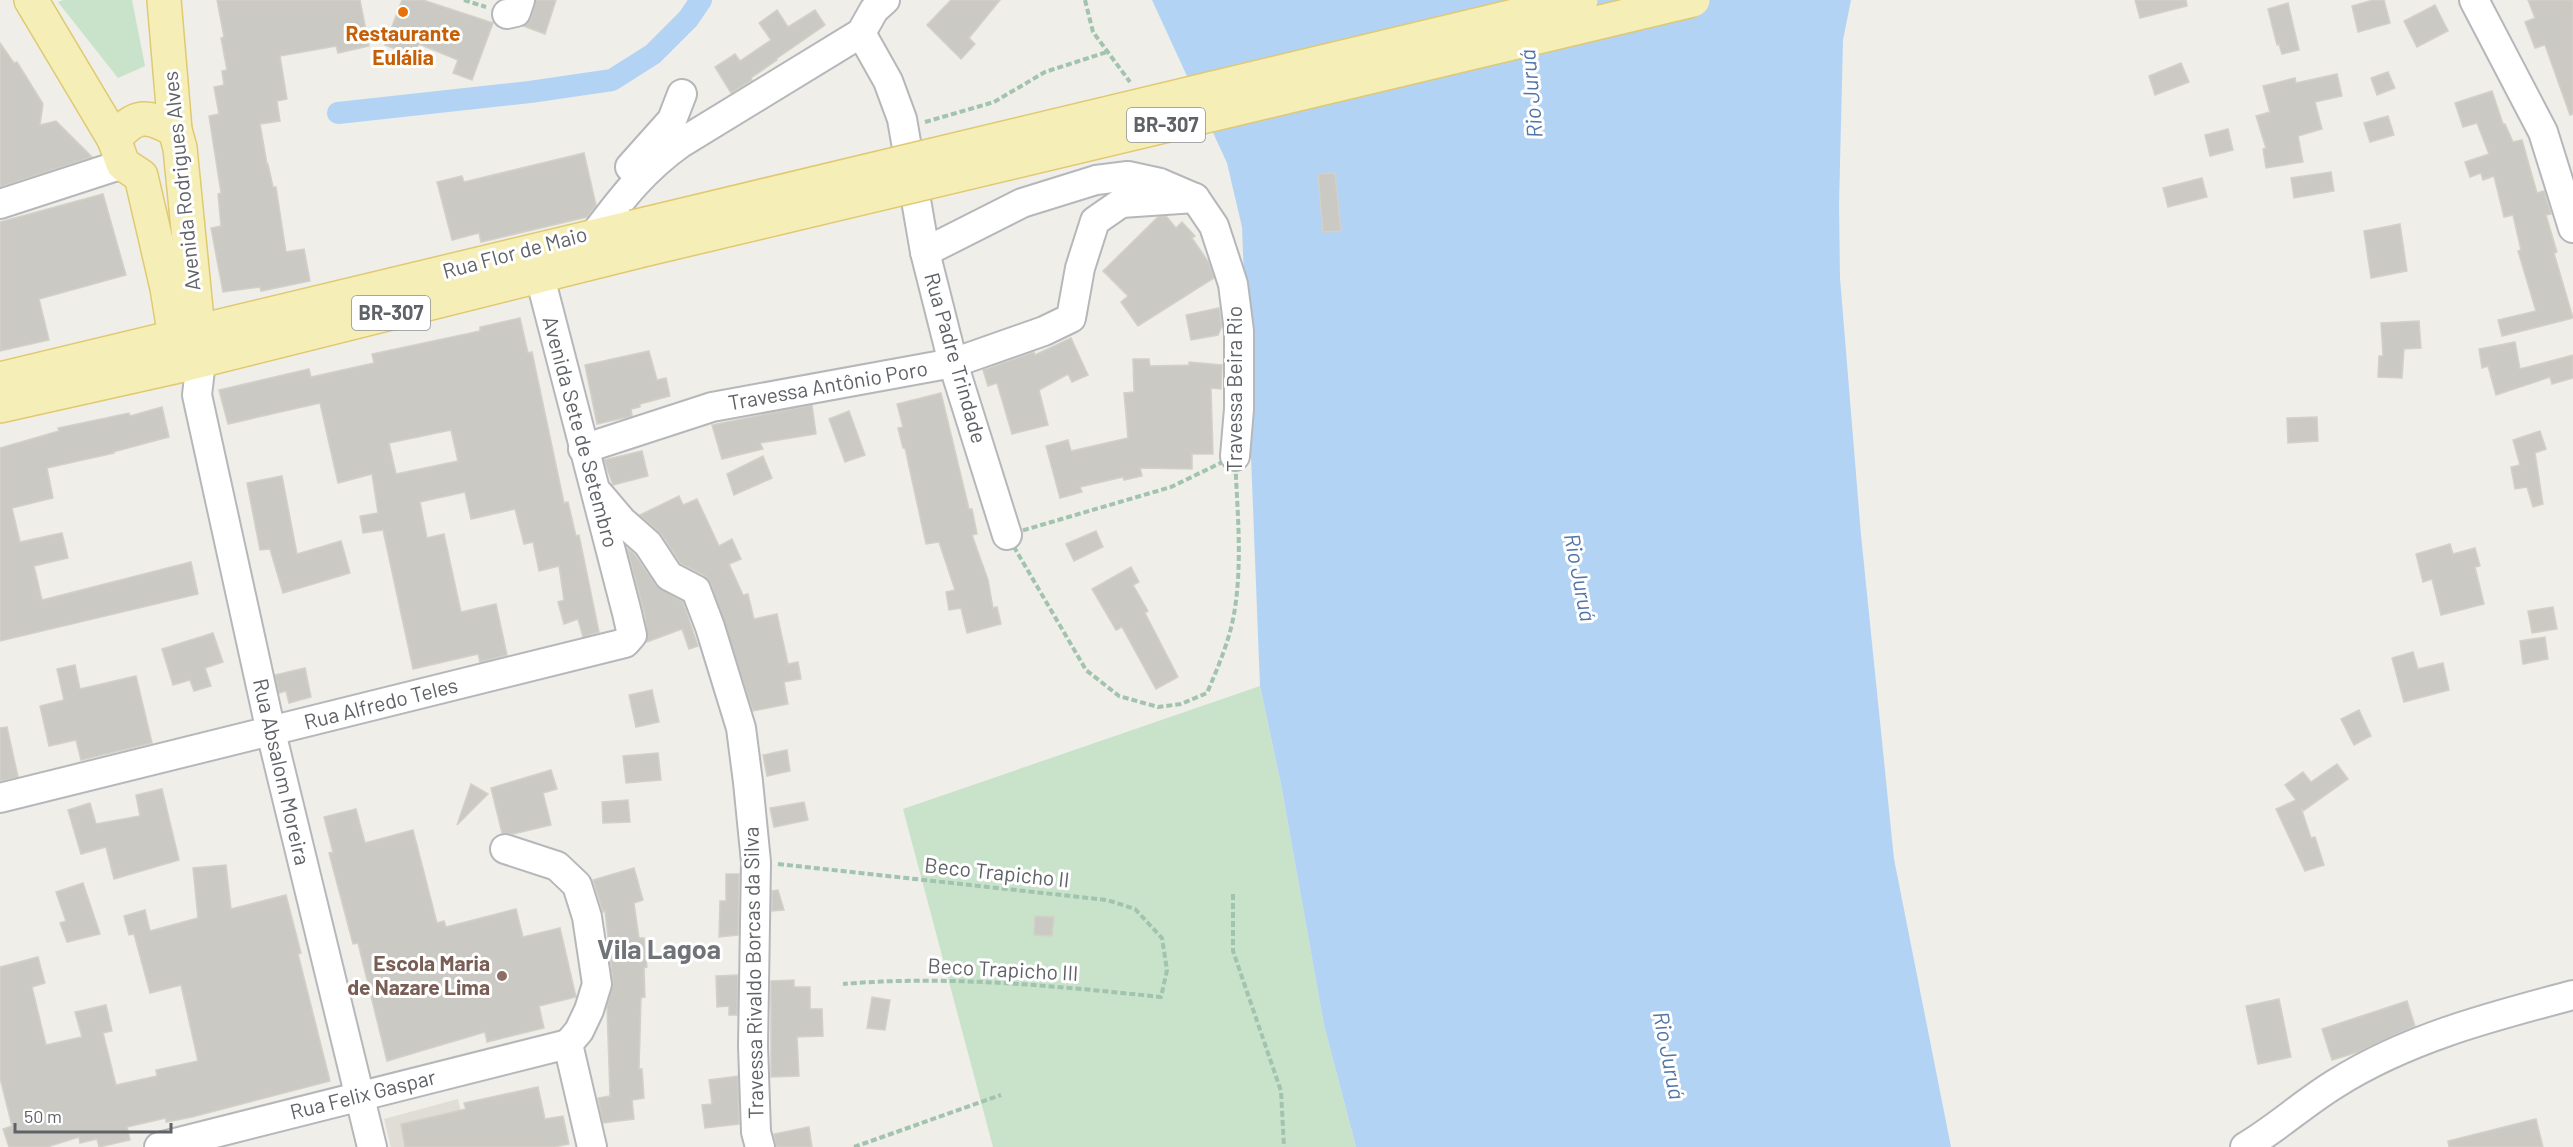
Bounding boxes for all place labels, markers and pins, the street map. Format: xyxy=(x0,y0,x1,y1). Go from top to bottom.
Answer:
marker: Restaurante Eulália xyxy=(396,5,410,19)
place label: Restaurante Eulália xyxy=(346,20,460,69)
place label: Escola Maria de Nazare Lima xyxy=(347,950,490,999)
marker: Escola Maria de Nazare Lima xyxy=(495,969,509,983)

